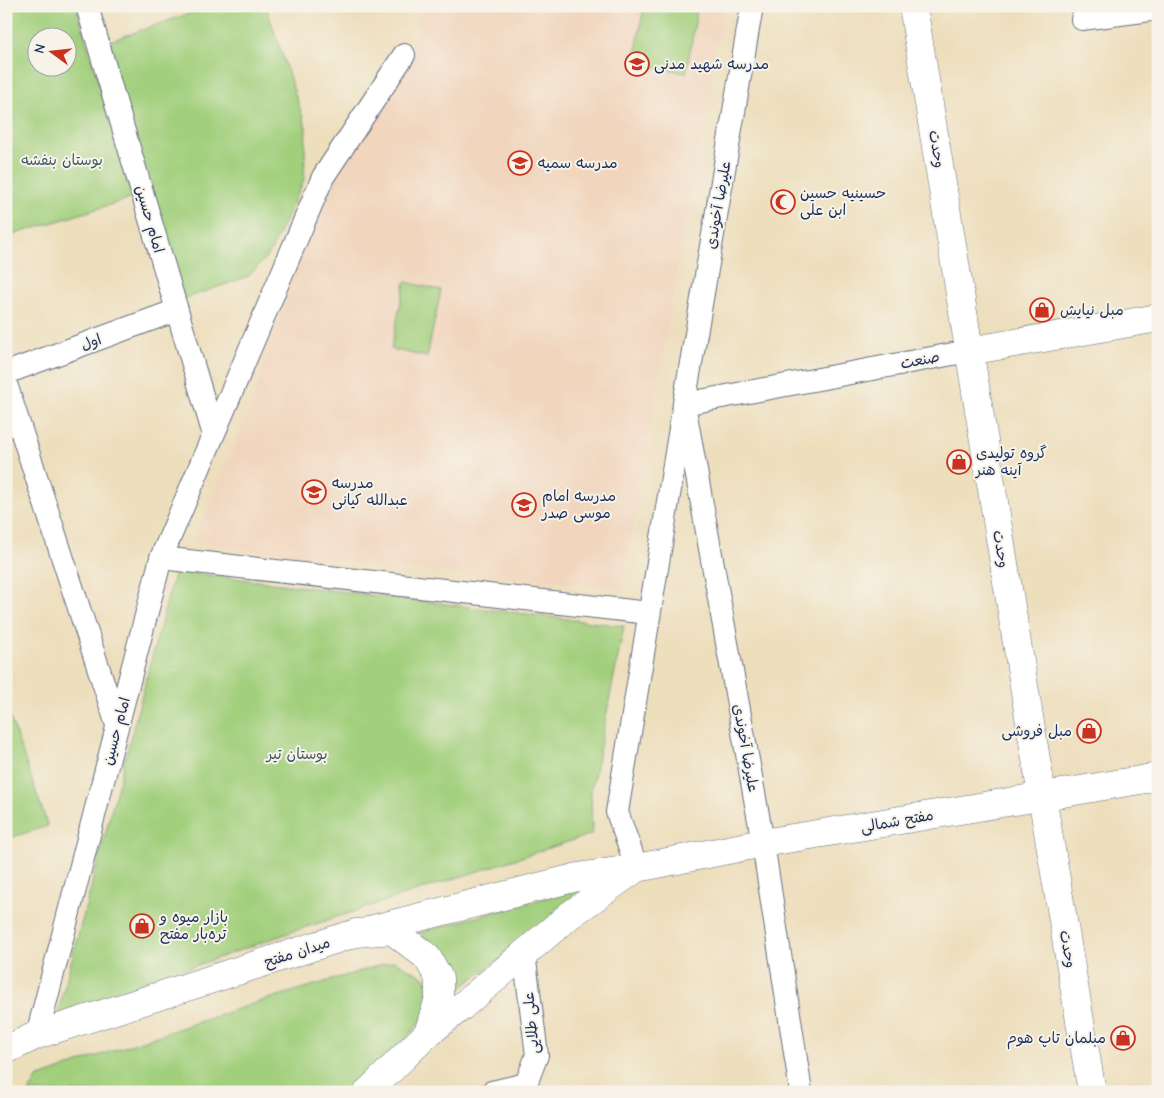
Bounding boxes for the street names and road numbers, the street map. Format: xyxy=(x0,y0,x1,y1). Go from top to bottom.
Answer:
street label: وحدت xyxy=(925,129,949,169)
street label: علیرضا آخوندی xyxy=(701,160,735,250)
street label: امام حسین xyxy=(130,183,168,256)
street label: اول xyxy=(78,330,104,354)
street label: صنعت xyxy=(899,347,941,373)
street label: وحدت xyxy=(989,529,1013,569)
street label: امام حسین xyxy=(98,695,136,767)
street label: علیرضا آخوندی xyxy=(729,703,763,793)
street label: مفتح شمالی xyxy=(859,806,935,837)
street label: وحدت xyxy=(1056,929,1080,969)
street label: میدان مفتح xyxy=(262,933,333,972)
street label: علی طلایی xyxy=(519,991,544,1055)

